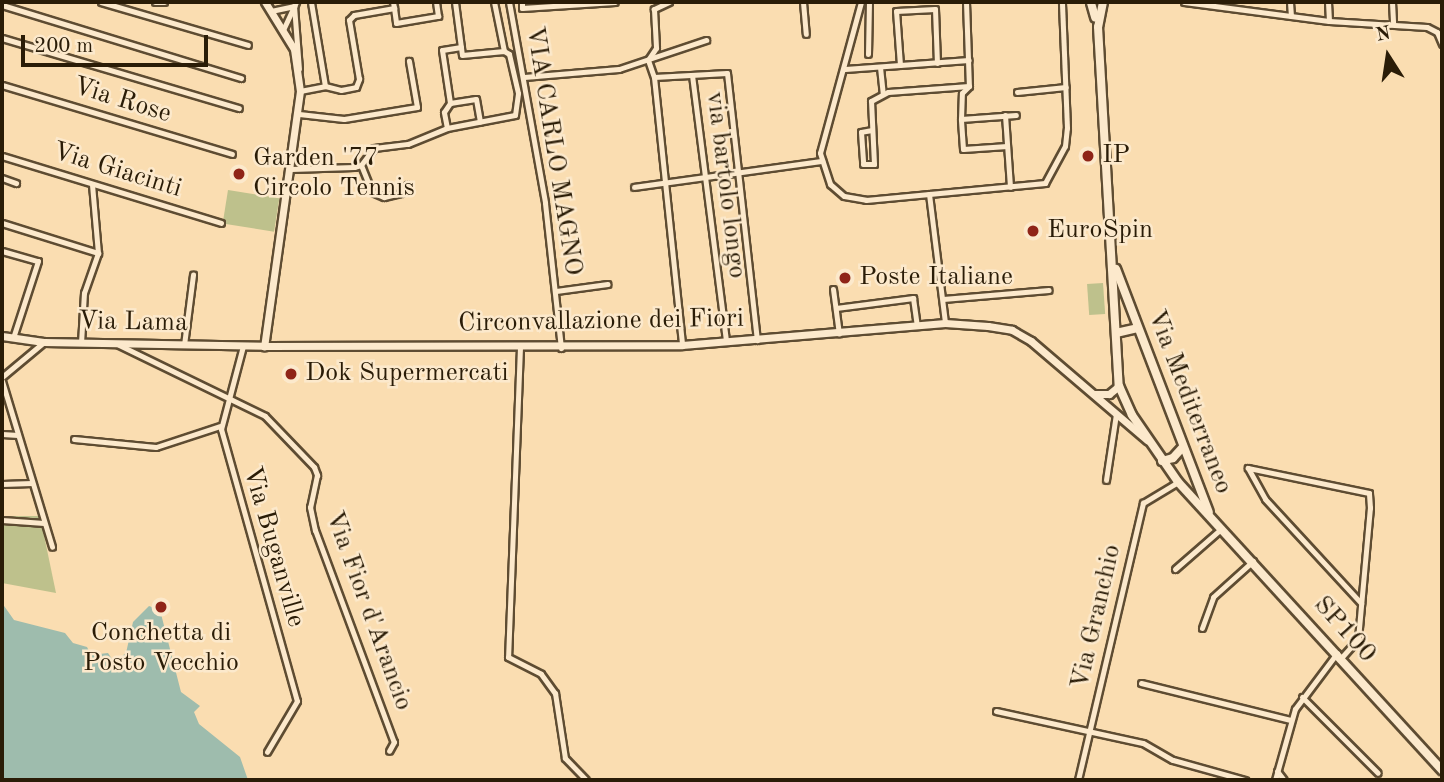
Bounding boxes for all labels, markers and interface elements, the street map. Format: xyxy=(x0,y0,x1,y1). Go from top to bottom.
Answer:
scale bar xyxy=(24,21,212,65)
north arrow xyxy=(1353,21,1423,91)
street label: VIA CARLO MAGNO xyxy=(518,24,588,278)
text: N xyxy=(1374,24,1393,46)
text: 200 m xyxy=(34,36,93,57)
street label: Via Rose xyxy=(69,71,175,131)
street label: via bartolo longo xyxy=(698,90,752,280)
street label: Via Giacinti xyxy=(49,137,185,205)
place label: IP xyxy=(1102,140,1130,172)
place label: Garden '77 Circolo Tennis xyxy=(253,143,415,204)
marker: IP xyxy=(1080,148,1096,164)
marker: Garden '77 Circolo Tennis xyxy=(231,166,247,182)
place label: EuroSpin xyxy=(1047,215,1153,247)
marker: EuroSpin xyxy=(1025,223,1041,239)
place label: Poste Italiane xyxy=(859,262,1013,294)
marker: Poste Italiane xyxy=(837,270,853,286)
street label: Circonvallazione dei Fiori xyxy=(458,304,744,340)
street label: Via Lama xyxy=(78,306,188,340)
street label: Via Mediterraneo xyxy=(1140,306,1238,498)
place label: Dok Supermercati xyxy=(305,358,509,390)
marker: Dok Supermercati xyxy=(283,366,299,382)
street label: Via Buganville xyxy=(235,463,311,631)
street label: Via Fior d'Arancio xyxy=(317,507,419,715)
street label: Via Granchio xyxy=(1065,542,1129,692)
street label: SP100 xyxy=(1306,590,1382,670)
marker: Conchetta di Posto Vecchio xyxy=(153,599,169,615)
place label: Conchetta di Posto Vecchio xyxy=(83,618,239,680)

